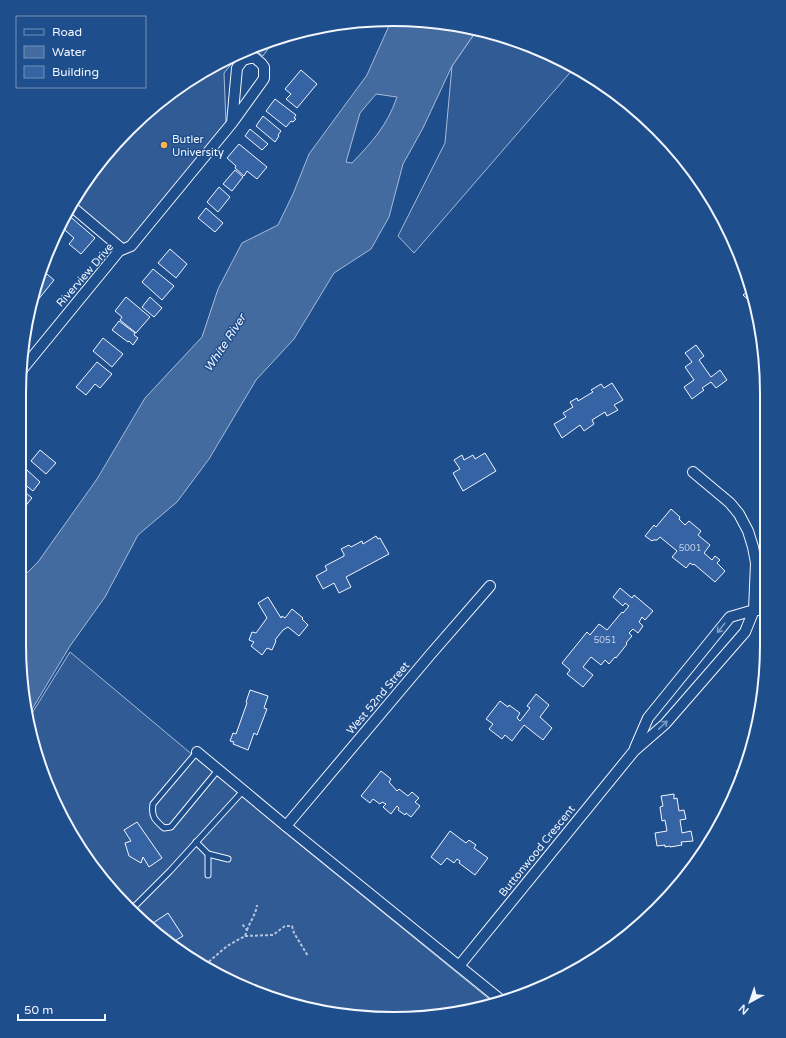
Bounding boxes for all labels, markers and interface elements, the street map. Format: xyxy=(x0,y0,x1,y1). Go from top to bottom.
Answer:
legend xyxy=(16,16,146,88)
text: Road xyxy=(52,25,82,39)
text: Water xyxy=(52,45,87,59)
text: Building xyxy=(52,65,99,79)
place label: Butler University xyxy=(172,133,224,159)
marker: Butler University xyxy=(159,140,169,150)
street label: Riverview Drive xyxy=(54,240,116,310)
water label: White River xyxy=(201,310,250,375)
house number: 5001 xyxy=(679,543,701,554)
one-way arrow xyxy=(717,622,726,633)
house number: 5051 xyxy=(594,635,616,646)
street label: West 52nd Street xyxy=(344,659,412,737)
one-way arrow xyxy=(658,720,668,730)
street label: Buttonwood Crescent xyxy=(496,803,578,899)
north arrow xyxy=(730,982,770,1022)
scale bar xyxy=(18,996,105,1022)
text: N xyxy=(736,1001,751,1017)
text: 50 m xyxy=(24,1003,53,1017)

